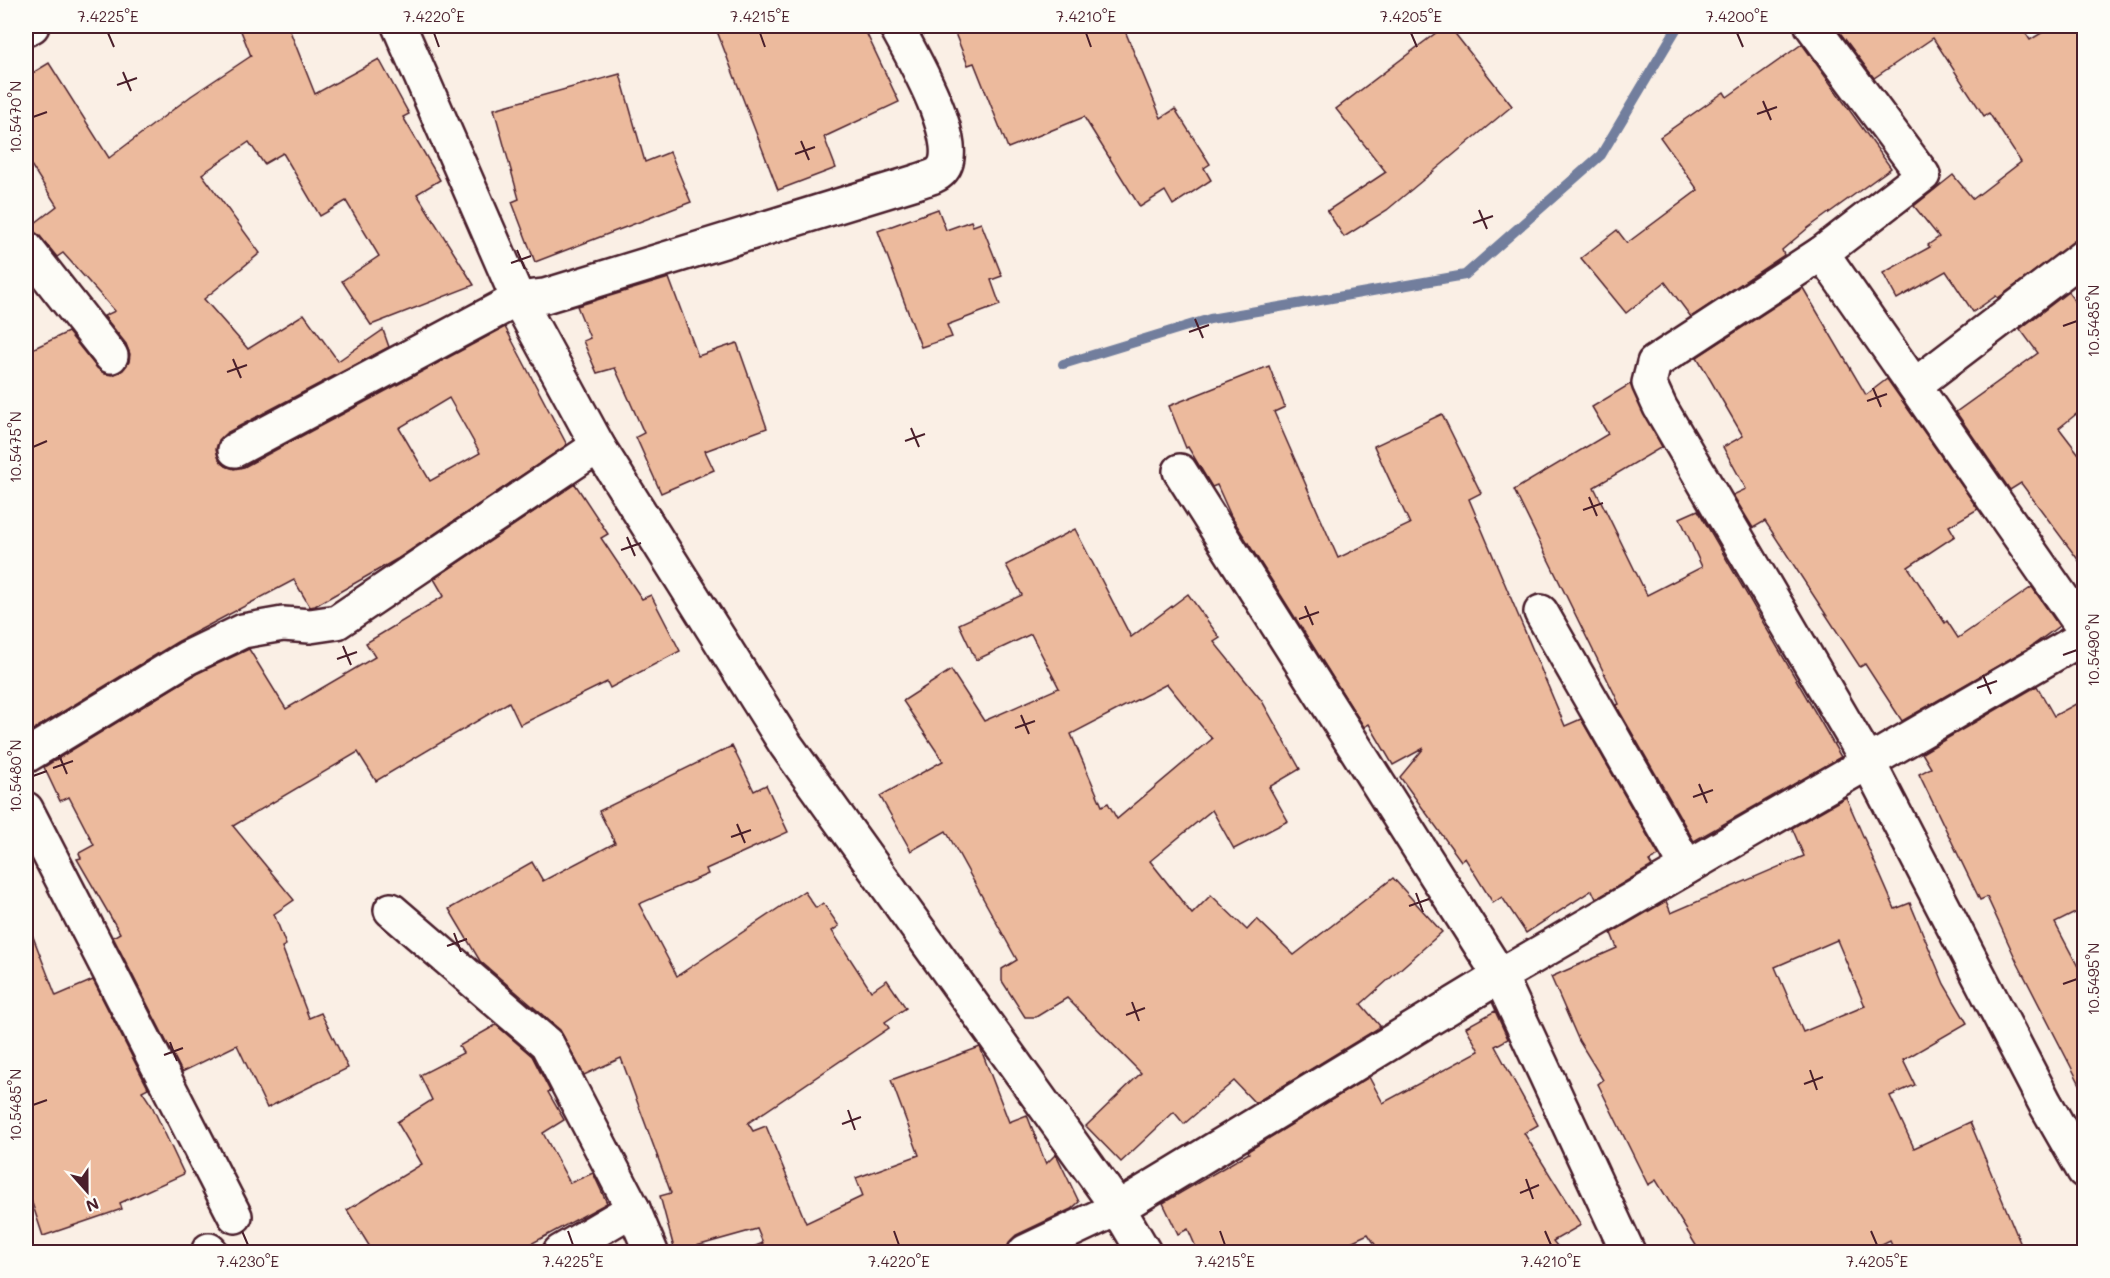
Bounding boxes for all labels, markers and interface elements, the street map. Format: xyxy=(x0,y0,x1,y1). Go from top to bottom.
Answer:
text: 7.4225°E xyxy=(77,6,139,26)
text: 7.4220°E xyxy=(403,6,465,26)
text: 7.4215°E xyxy=(730,6,790,26)
text: 7.4210°E xyxy=(1056,6,1117,26)
text: 7.4205°E xyxy=(1380,6,1443,26)
text: 7.4200°E xyxy=(1706,6,1769,26)
text: 10.5470°N xyxy=(5,81,25,153)
text: 10.5485°N xyxy=(2083,285,2103,357)
text: 10.5475°N xyxy=(5,411,25,483)
text: 10.5490°N xyxy=(2083,614,2103,686)
text: 10.5480°N xyxy=(5,739,25,813)
text: 10.5495°N xyxy=(2083,943,2103,1015)
text: 10.5485°N xyxy=(5,1069,25,1141)
north arrow xyxy=(57,1161,117,1221)
text: N xyxy=(83,1193,102,1217)
text: 7.4230°E xyxy=(217,1251,280,1271)
text: 7.4225°E xyxy=(542,1251,604,1271)
text: 7.4220°E xyxy=(868,1251,930,1271)
text: 7.4215°E xyxy=(1195,1251,1255,1271)
text: 7.4210°E xyxy=(1521,1251,1582,1271)
text: 7.4205°E xyxy=(1846,1251,1909,1271)

